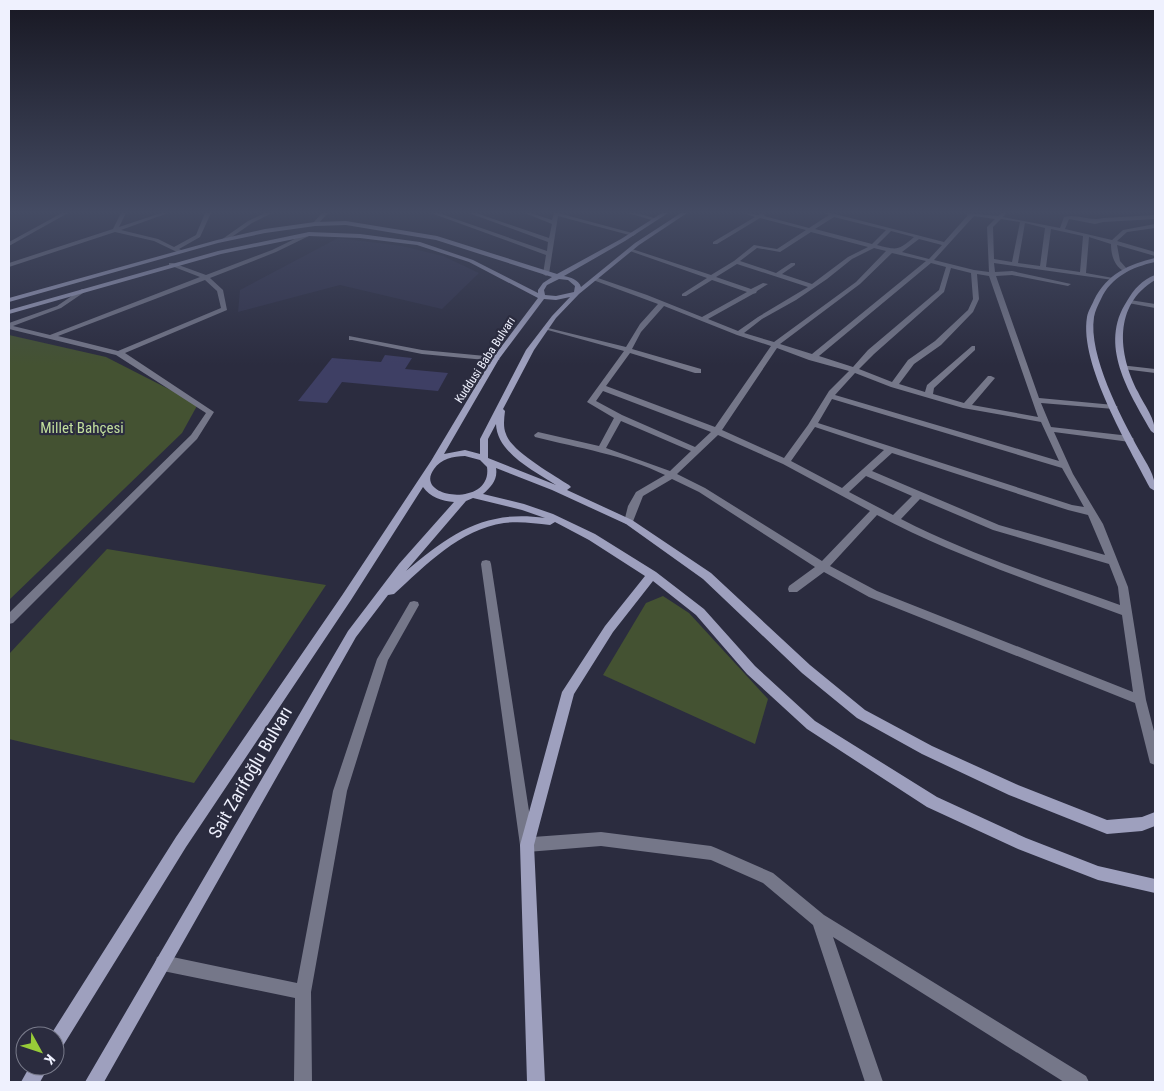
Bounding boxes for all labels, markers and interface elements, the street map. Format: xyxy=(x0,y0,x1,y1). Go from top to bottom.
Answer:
street label: Kuddusi Baba Bulvarı xyxy=(452,314,518,406)
park label: Millet Bahçesi xyxy=(40,419,124,437)
street label: Sait Zarifoğlu Bulvarı xyxy=(204,703,296,841)
north arrow xyxy=(15,1026,65,1076)
text: K xyxy=(41,1051,59,1068)

